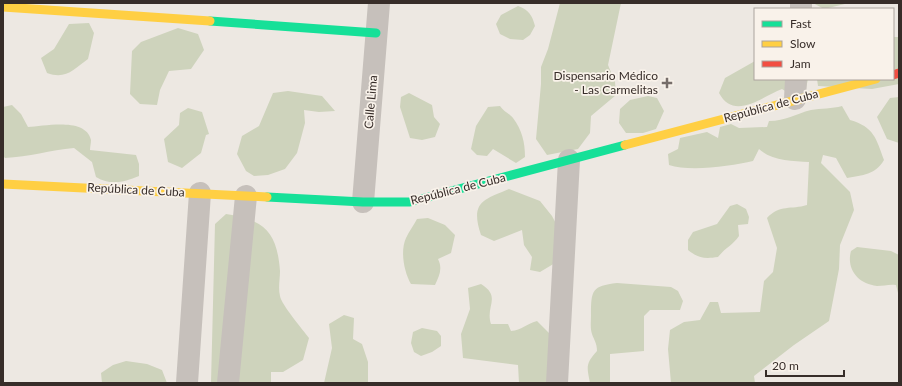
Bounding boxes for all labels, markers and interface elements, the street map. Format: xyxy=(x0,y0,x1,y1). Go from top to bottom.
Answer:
legend xyxy=(754,8,894,80)
text: Fast xyxy=(790,16,812,31)
text: Slow xyxy=(790,36,816,51)
text: Jam xyxy=(790,56,811,71)
place label: Dispensario Médico - Las Carmelitas xyxy=(554,68,658,97)
street label: Calle Lima xyxy=(361,74,380,129)
marker: Dispensario Médico - Las Carmelitas xyxy=(661,77,673,89)
street label: República de Cuba xyxy=(722,86,820,125)
street label: República de Cuba xyxy=(409,169,507,208)
street label: República de Cuba xyxy=(87,179,185,200)
scale bar xyxy=(766,352,844,378)
text: 20 m xyxy=(772,358,799,373)

